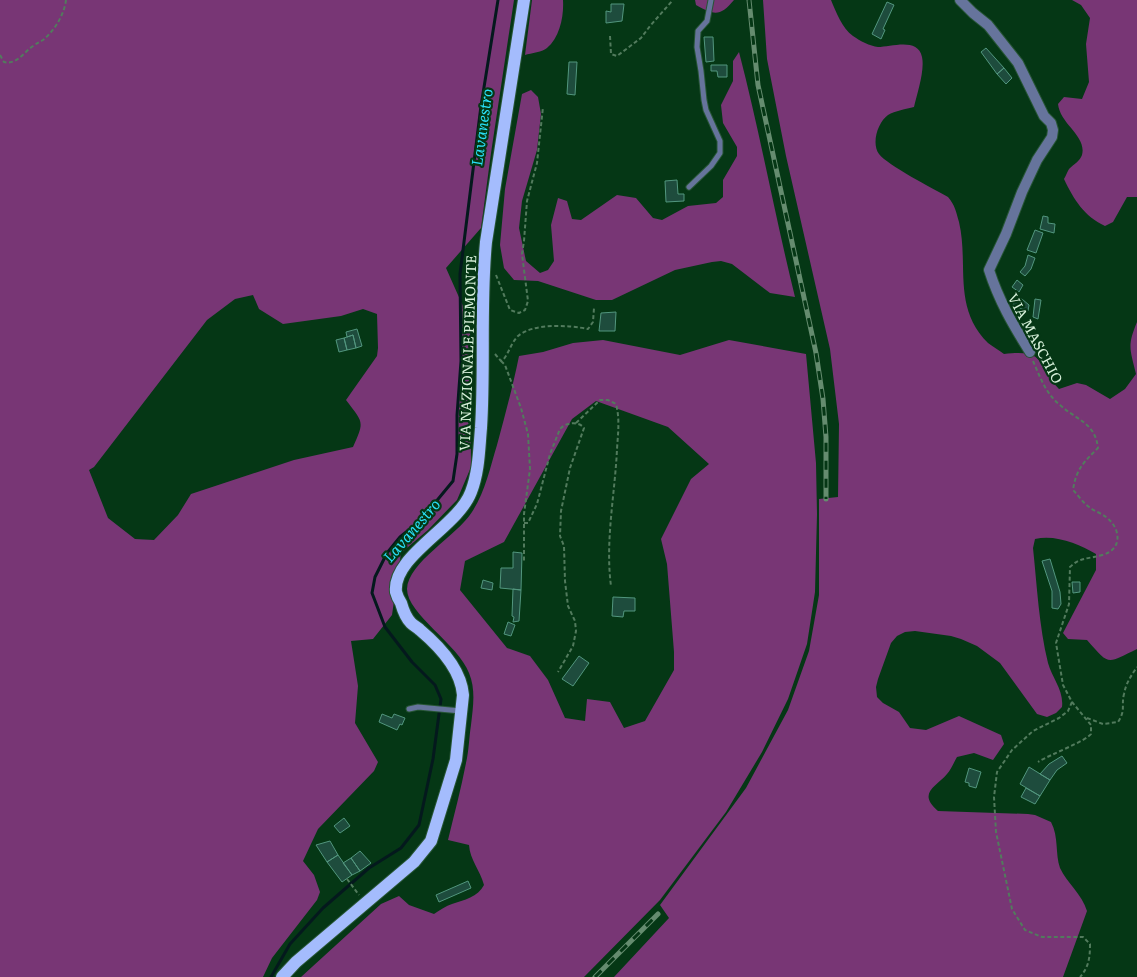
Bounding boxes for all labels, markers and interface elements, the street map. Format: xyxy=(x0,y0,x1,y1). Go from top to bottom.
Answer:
water label: Lavanestro xyxy=(464,87,498,167)
street label: VIA NAZIONALE PIEMONTE xyxy=(454,254,480,451)
street label: VIA MASCHIO xyxy=(1004,289,1068,387)
water label: Lavanestro xyxy=(377,493,445,567)

